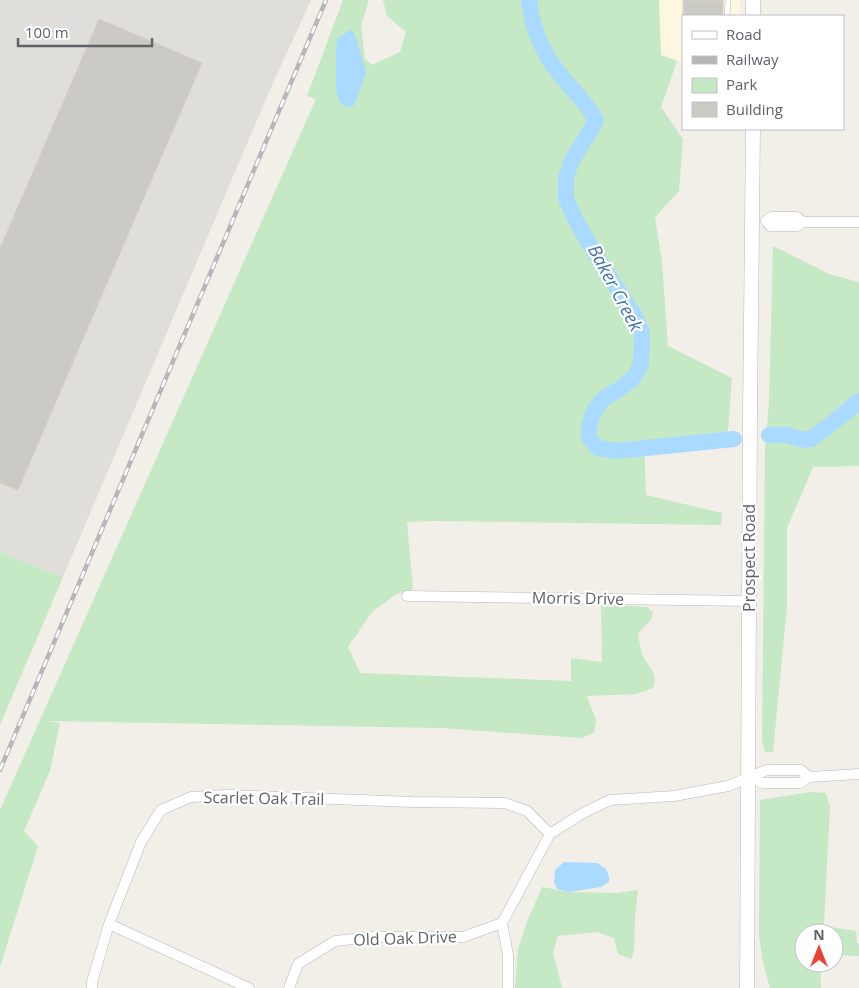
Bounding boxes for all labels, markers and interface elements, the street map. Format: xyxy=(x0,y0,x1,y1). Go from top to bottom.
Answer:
scale bar xyxy=(18,15,151,47)
legend xyxy=(682,15,844,130)
text: 100 m xyxy=(25,22,69,42)
text: Road xyxy=(726,24,762,44)
text: Railway xyxy=(726,49,779,69)
text: Park xyxy=(726,74,757,94)
text: Building xyxy=(726,99,783,119)
water label: Baker Creek xyxy=(583,240,649,336)
street label: Prospect Road xyxy=(738,504,760,612)
street label: Morris Drive xyxy=(532,586,624,610)
street label: Scarlet Oak Trail xyxy=(203,786,325,810)
north arrow xyxy=(794,923,844,973)
street label: Old Oak Drive xyxy=(353,925,457,951)
text: N xyxy=(813,925,825,944)

